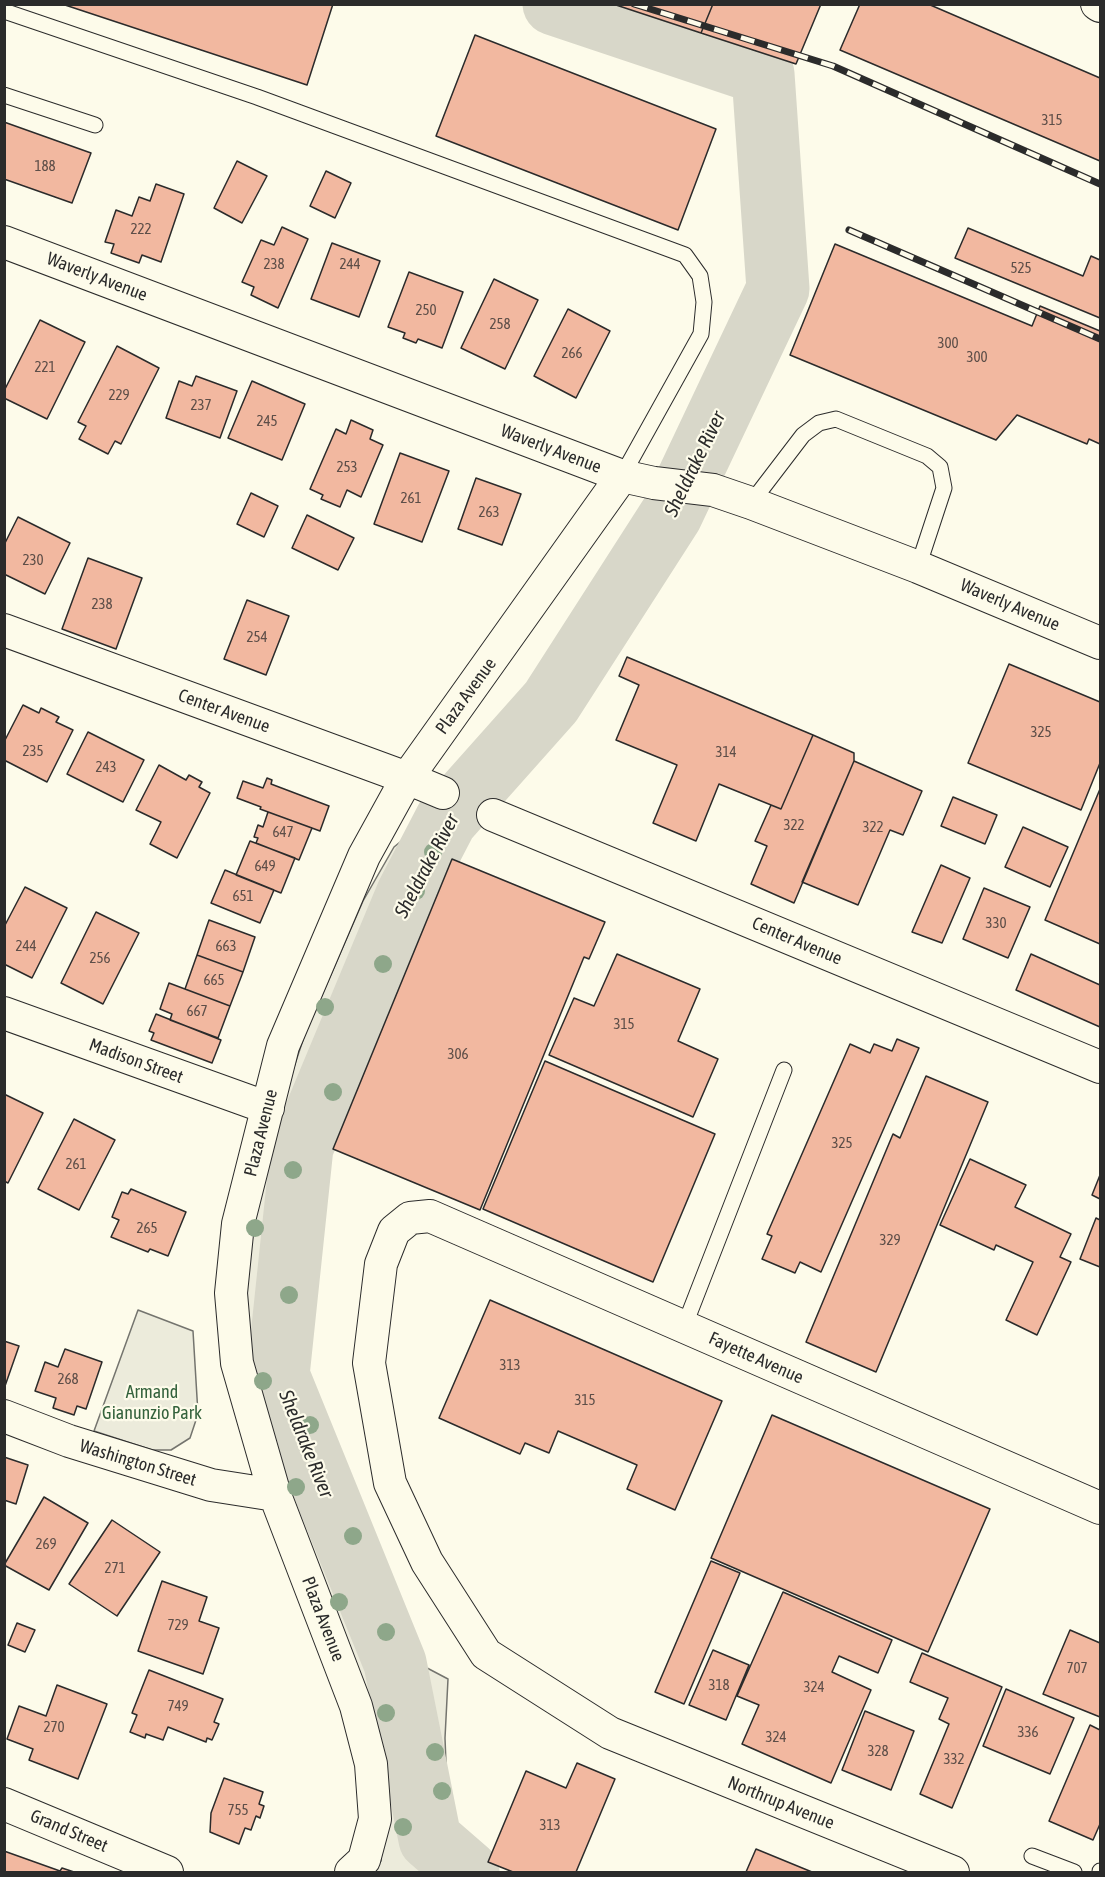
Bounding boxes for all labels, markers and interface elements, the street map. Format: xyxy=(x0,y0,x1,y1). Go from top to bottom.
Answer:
house number: 315 xyxy=(1041,111,1063,129)
house number: 188 xyxy=(34,157,56,175)
house number: 222 xyxy=(130,220,152,238)
street label: Waverly Avenue xyxy=(44,248,150,306)
house number: 238 xyxy=(263,255,285,273)
house number: 244 xyxy=(339,255,361,273)
house number: 525 xyxy=(1010,259,1032,277)
house number: 250 xyxy=(415,301,437,319)
house number: 258 xyxy=(489,315,511,333)
house number: 300 xyxy=(937,334,959,352)
house number: 266 xyxy=(561,344,583,362)
house number: 300 xyxy=(966,348,988,366)
house number: 221 xyxy=(34,358,56,376)
house number: 229 xyxy=(108,386,130,404)
house number: 237 xyxy=(190,396,212,414)
water label: Sheldrake River xyxy=(659,407,731,521)
house number: 245 xyxy=(256,412,278,430)
street label: Waverly Avenue xyxy=(498,420,604,478)
house number: 253 xyxy=(336,458,358,476)
house number: 261 xyxy=(400,489,422,507)
house number: 263 xyxy=(478,503,500,521)
house number: 230 xyxy=(22,551,44,569)
street label: Waverly Avenue xyxy=(957,574,1063,636)
house number: 238 xyxy=(91,595,113,613)
house number: 254 xyxy=(246,628,268,646)
street label: Plaza Avenue xyxy=(431,654,501,738)
street label: Center Avenue xyxy=(175,684,273,738)
house number: 325 xyxy=(1030,723,1052,741)
house number: 235 xyxy=(22,742,44,760)
house number: 314 xyxy=(715,743,737,761)
house number: 243 xyxy=(95,758,117,776)
water label: Sheldrake River xyxy=(390,810,464,922)
house number: 322 xyxy=(783,816,805,834)
house number: 322 xyxy=(862,818,884,836)
house number: 647 xyxy=(272,823,294,841)
house number: 649 xyxy=(254,857,276,875)
house number: 651 xyxy=(232,887,254,905)
street label: Center Avenue xyxy=(749,912,845,970)
house number: 330 xyxy=(985,914,1007,932)
house number: 244 xyxy=(15,937,37,955)
house number: 663 xyxy=(215,937,237,955)
house number: 256 xyxy=(89,949,111,967)
house number: 665 xyxy=(203,971,225,989)
house number: 667 xyxy=(186,1002,208,1020)
house number: 315 xyxy=(613,1015,635,1033)
street label: Madison Street xyxy=(86,1034,186,1088)
house number: 306 xyxy=(447,1045,469,1063)
street label: Plaza Avenue xyxy=(240,1087,282,1179)
house number: 325 xyxy=(831,1134,853,1152)
house number: 261 xyxy=(65,1155,87,1173)
house number: 265 xyxy=(136,1219,158,1237)
house number: 329 xyxy=(879,1231,901,1249)
street label: Fayette Avenue xyxy=(705,1328,807,1388)
house number: 313 xyxy=(499,1356,521,1374)
house number: 268 xyxy=(57,1370,79,1388)
park label: Armand Gianunzio Park xyxy=(102,1381,202,1424)
water label: Sheldrake River xyxy=(274,1387,338,1501)
house number: 315 xyxy=(574,1391,596,1409)
street label: Washington Street xyxy=(77,1435,199,1491)
house number: 269 xyxy=(35,1535,57,1553)
house number: 271 xyxy=(104,1559,126,1577)
street label: Plaza Avenue xyxy=(297,1574,349,1664)
house number: 729 xyxy=(167,1616,189,1634)
house number: 707 xyxy=(1066,1659,1088,1677)
house number: 318 xyxy=(708,1676,730,1694)
house number: 324 xyxy=(803,1678,825,1696)
house number: 749 xyxy=(167,1697,189,1715)
house number: 270 xyxy=(43,1718,65,1736)
house number: 336 xyxy=(1017,1723,1039,1741)
house number: 324 xyxy=(765,1728,787,1746)
house number: 328 xyxy=(867,1742,889,1760)
house number: 332 xyxy=(943,1750,965,1768)
street label: Northrup Avenue xyxy=(725,1772,837,1834)
house number: 755 xyxy=(227,1801,249,1819)
street label: Grand Street xyxy=(27,1805,111,1857)
house number: 313 xyxy=(539,1816,561,1834)

